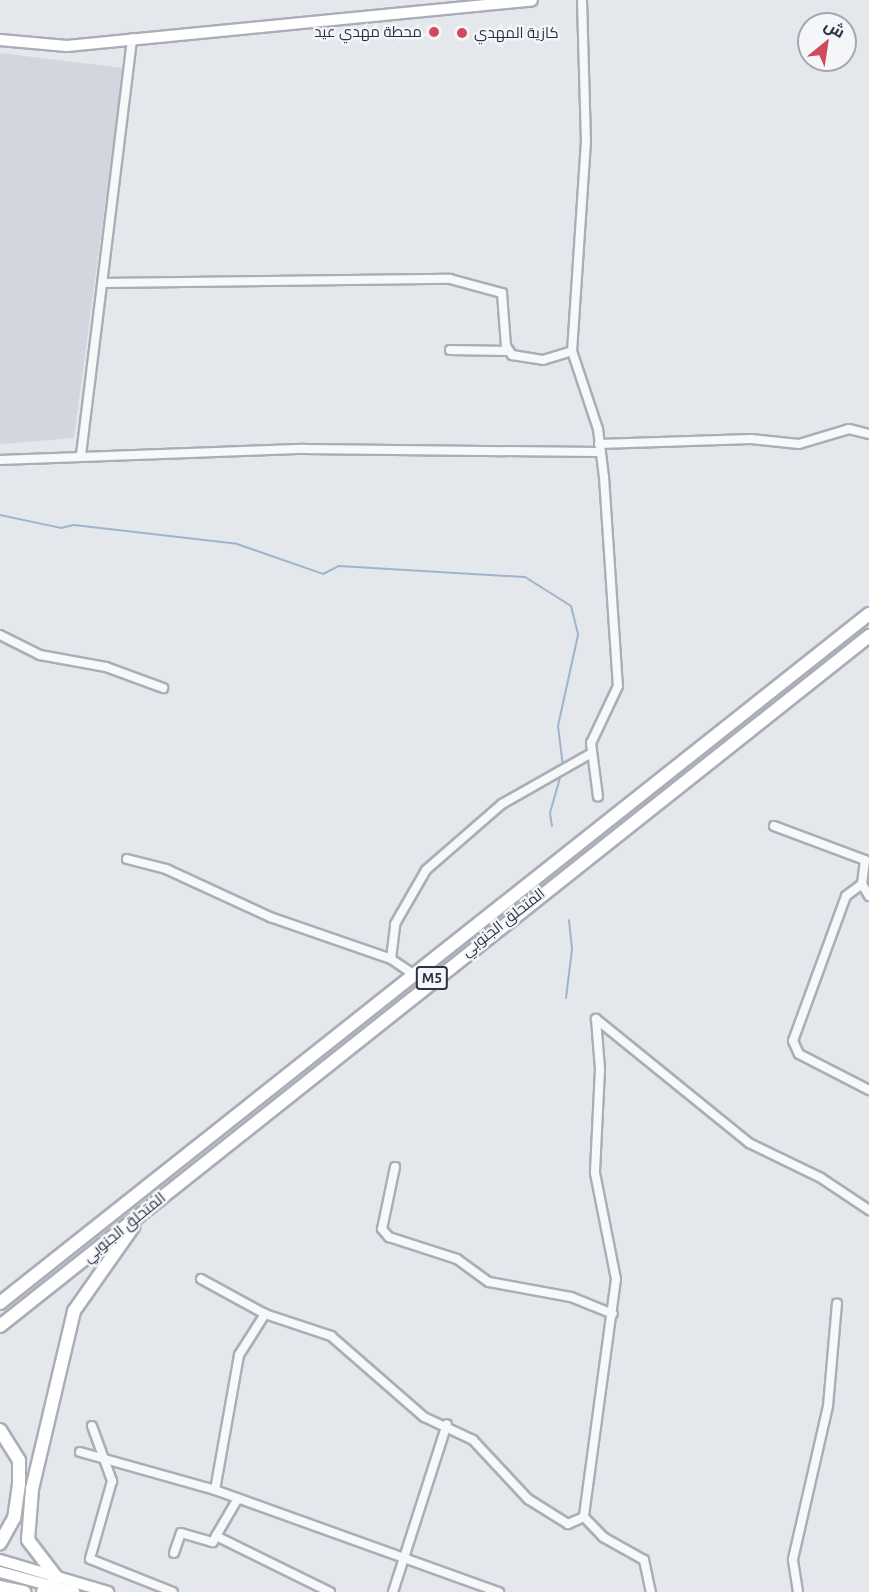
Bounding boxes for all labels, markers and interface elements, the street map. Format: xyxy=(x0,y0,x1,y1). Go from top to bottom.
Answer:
north arrow xyxy=(797,12,857,72)
text: ش xyxy=(822,15,848,41)
place label: محطة مهدي عيد xyxy=(314,23,422,41)
place label: كازية المهدي xyxy=(474,24,559,42)
marker: محطة مهدي عيد xyxy=(427,25,441,39)
marker: كازية المهدي xyxy=(455,26,469,40)
street label: المتحلق الجنوبي xyxy=(458,884,548,960)
road number: M5 xyxy=(416,967,448,989)
street label: المتحلق الجنوبي xyxy=(79,1188,169,1266)

